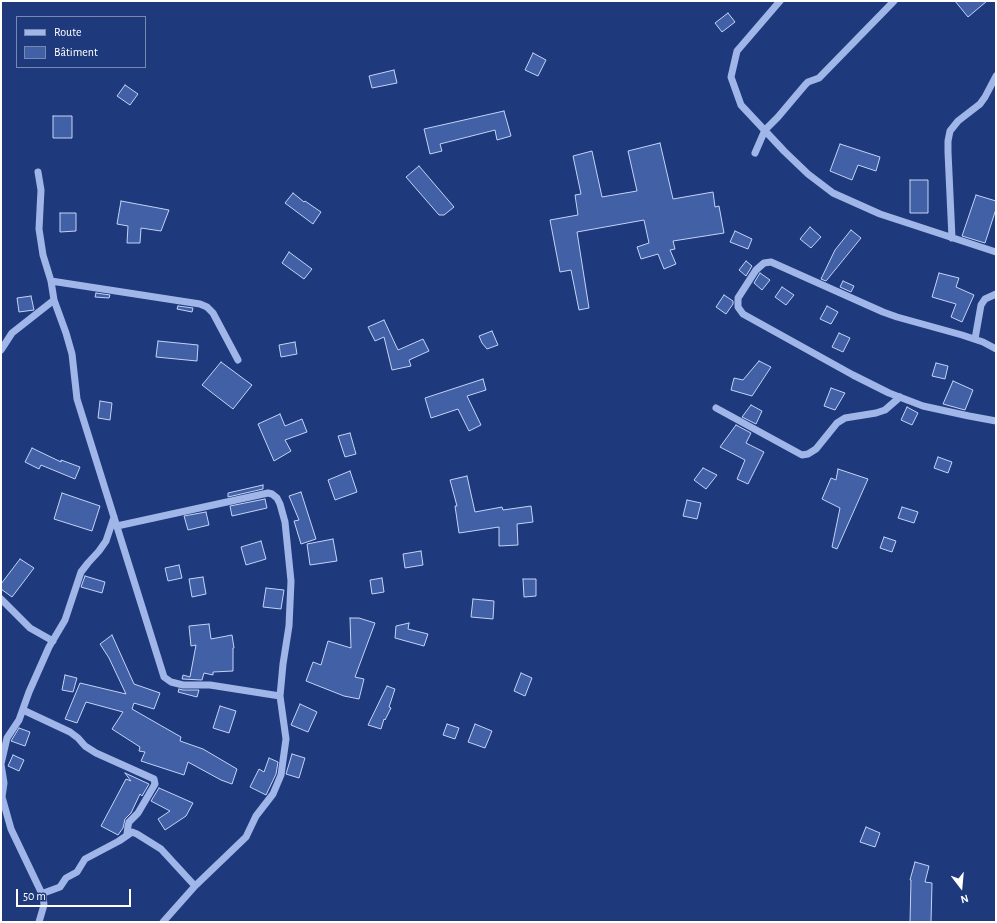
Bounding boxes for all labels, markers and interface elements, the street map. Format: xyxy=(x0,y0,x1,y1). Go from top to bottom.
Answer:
legend xyxy=(16,16,146,68)
text: Route xyxy=(54,26,81,38)
text: Bâtiment xyxy=(54,46,98,58)
north arrow xyxy=(941,867,981,907)
scale bar xyxy=(18,881,133,907)
text: 50 m xyxy=(23,890,46,902)
text: N xyxy=(959,893,970,905)

